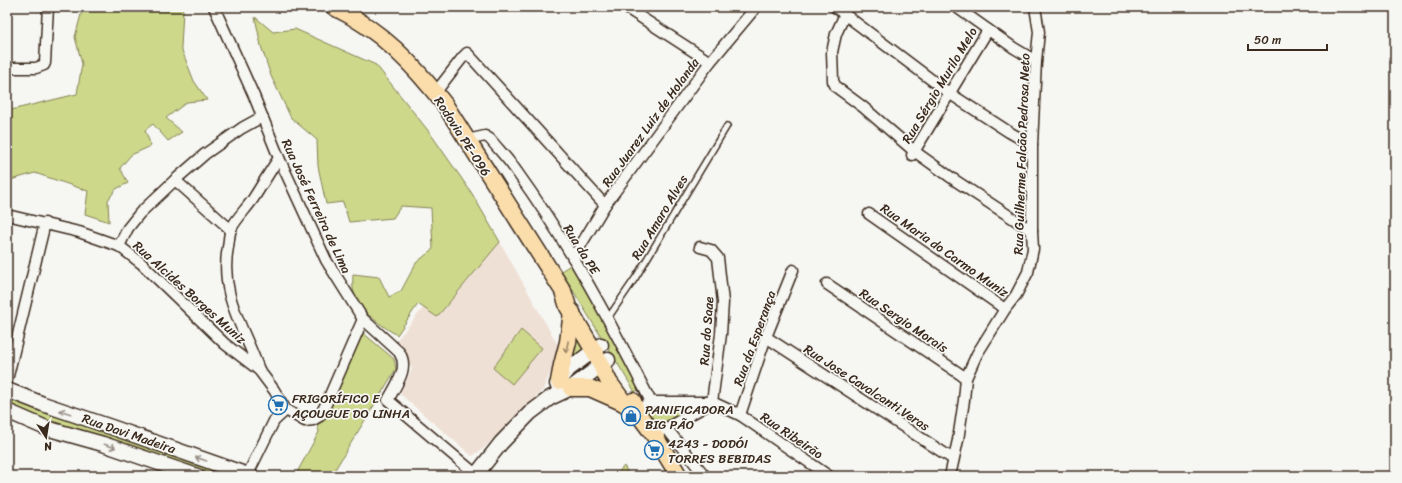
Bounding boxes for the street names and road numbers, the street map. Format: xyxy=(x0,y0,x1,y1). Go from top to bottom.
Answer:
street label: Rua Sérgio Murilo Melo xyxy=(895,22,984,148)
street label: Rua Juarez Luiz de Holanda xyxy=(595,52,706,192)
street label: Rua Guilherme Falcão Pedrosa Neto xyxy=(1006,52,1037,255)
street label: Rodovia PE-096 xyxy=(428,92,497,181)
street label: Rua José Ferreira de Lima xyxy=(275,135,358,278)
street label: Rua Amaro Alves xyxy=(625,170,694,264)
street label: Rua Maria do Carmo Muniz xyxy=(876,197,1015,304)
street label: Rua da PE xyxy=(557,219,607,280)
street label: Rua Alcides Borges Muniz xyxy=(127,235,252,351)
street label: Rua Sergio Morais xyxy=(855,282,954,359)
street label: Rua da Esperança xyxy=(727,287,783,389)
street label: Rua do Saae xyxy=(693,296,720,366)
street label: Rua Jose Cavalcanti Veras xyxy=(799,338,935,437)
street label: Rua Ribeirão xyxy=(755,406,828,465)
street label: Rua Davi Madeira xyxy=(79,407,179,460)

